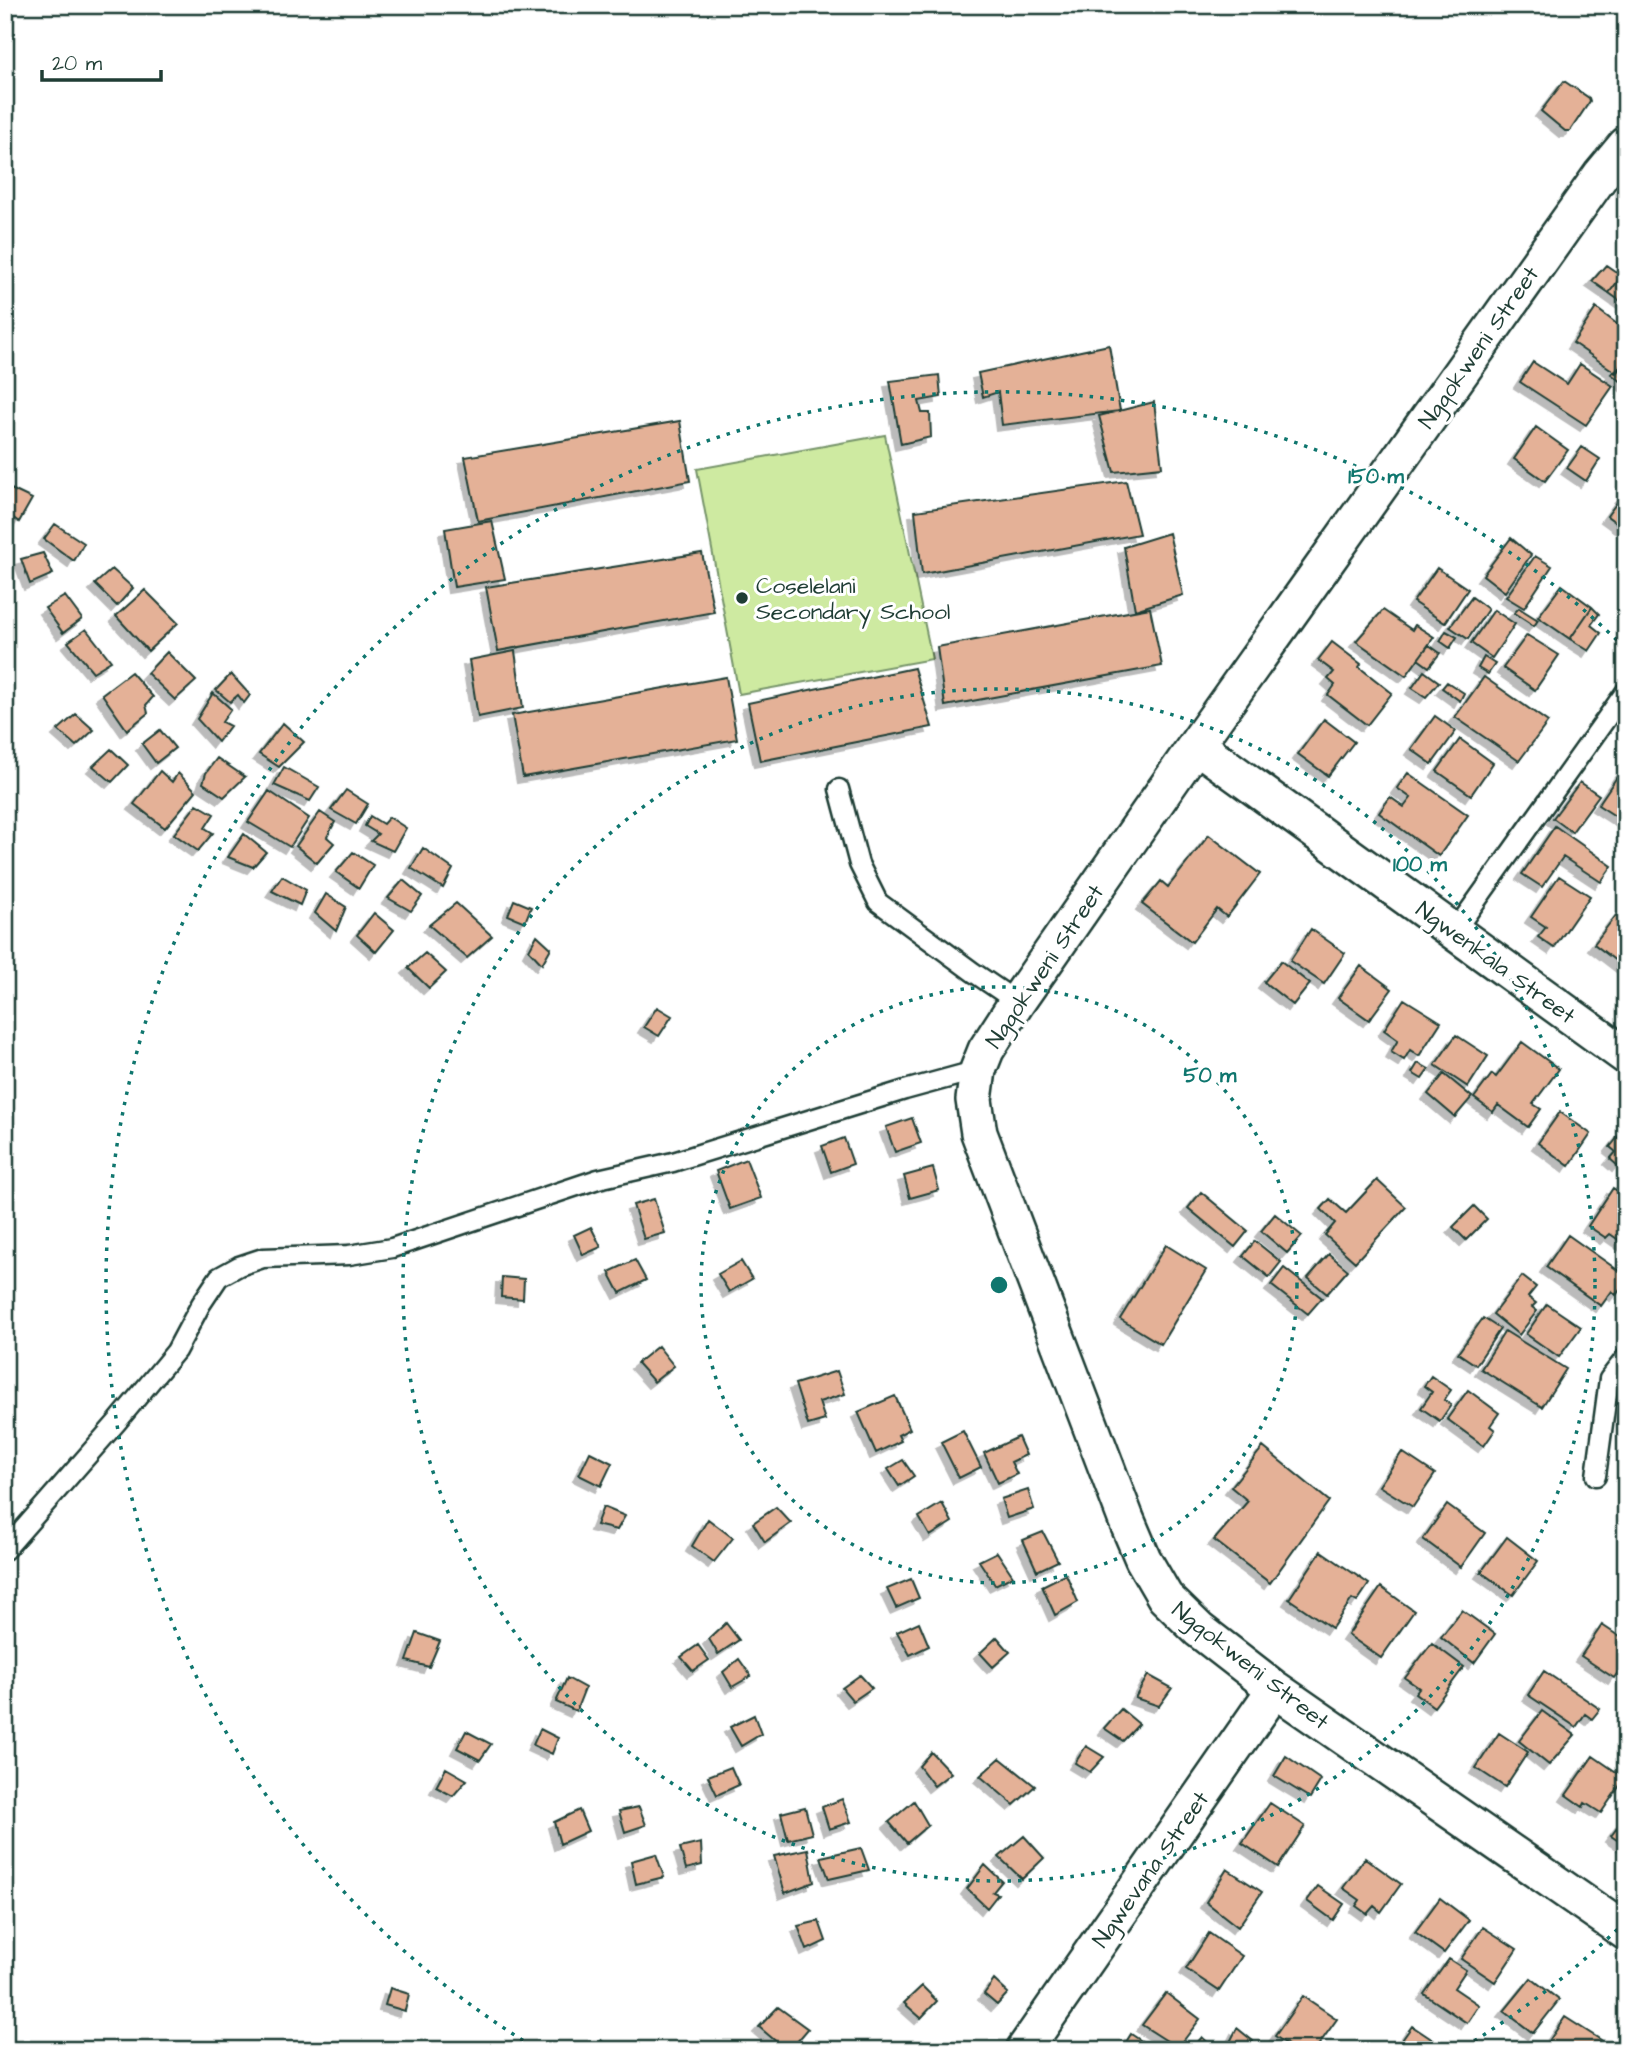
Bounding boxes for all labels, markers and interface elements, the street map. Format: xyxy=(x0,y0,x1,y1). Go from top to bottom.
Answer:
scale bar xyxy=(42,38,161,82)
text: 20 m xyxy=(52,49,103,78)
street label: Ngqokweni Street xyxy=(1411,259,1548,436)
text: 150 m xyxy=(1348,462,1404,491)
place label: Coselelani Secondary School xyxy=(756,570,950,629)
marker: Coselelani Secondary School xyxy=(734,590,750,606)
text: 100 m xyxy=(1393,850,1448,879)
street label: Ngqokweni Street xyxy=(978,878,1113,1055)
street label: Ngwenkala Street xyxy=(1409,894,1582,1033)
text: 50 m xyxy=(1184,1061,1237,1090)
centre of rings xyxy=(987,1273,1011,1297)
street label: Ngqokweni Street xyxy=(1165,1594,1336,1739)
street label: Ngwevana Street xyxy=(1085,1784,1218,1955)

